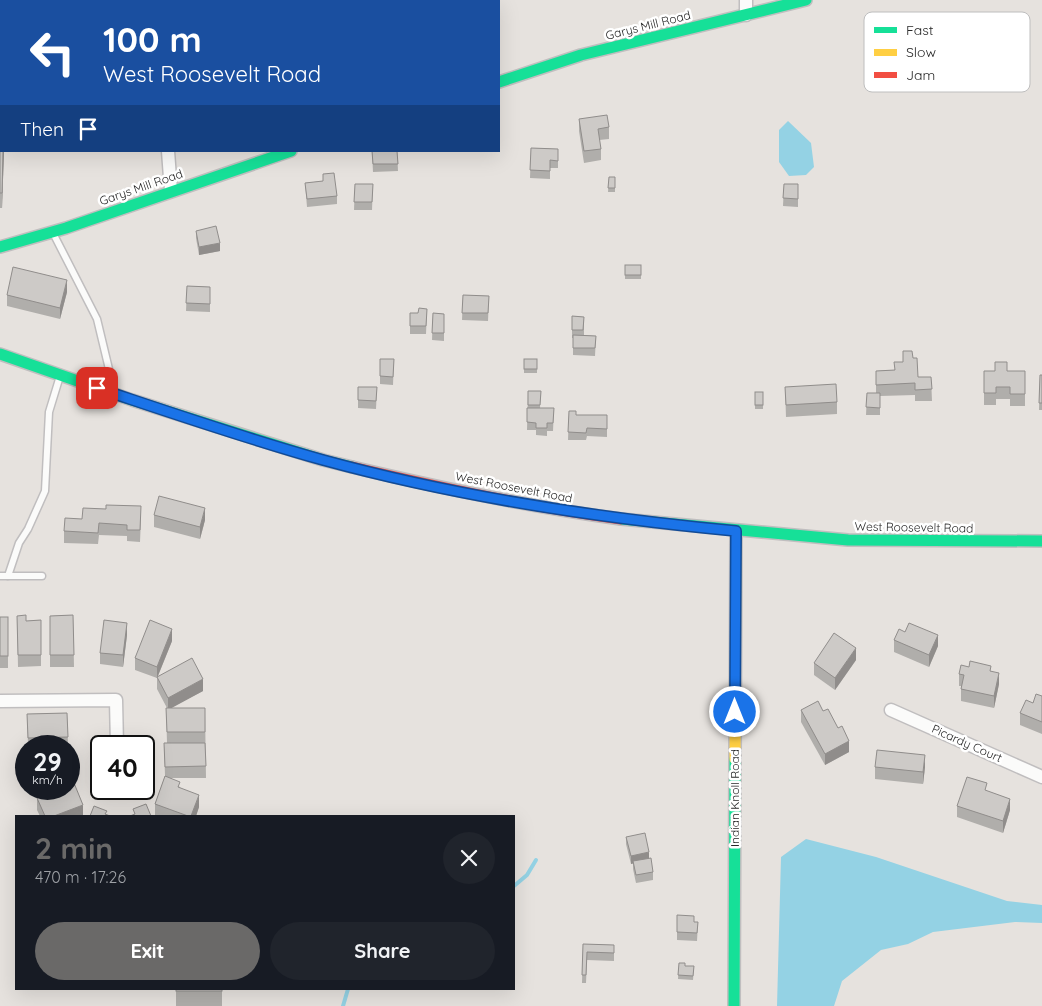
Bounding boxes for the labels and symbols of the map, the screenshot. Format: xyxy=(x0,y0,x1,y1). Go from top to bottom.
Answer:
street label: Garys Mill Road xyxy=(604,7,692,43)
legend xyxy=(864,12,1030,92)
text: Fast xyxy=(906,21,934,39)
text: Slow xyxy=(906,43,936,61)
text: Jam xyxy=(906,66,935,84)
street label: Garys Mill Road xyxy=(97,166,185,208)
pin xyxy=(76,367,118,409)
street label: West Roosevelt Road xyxy=(454,468,574,506)
street label: West Roosevelt Road xyxy=(854,518,974,536)
position arrow xyxy=(708,685,760,737)
street label: Picardy Court xyxy=(929,721,1005,765)
speed limit sign: 40 xyxy=(90,735,155,800)
street label: Indian Knoll Road xyxy=(727,749,742,847)

